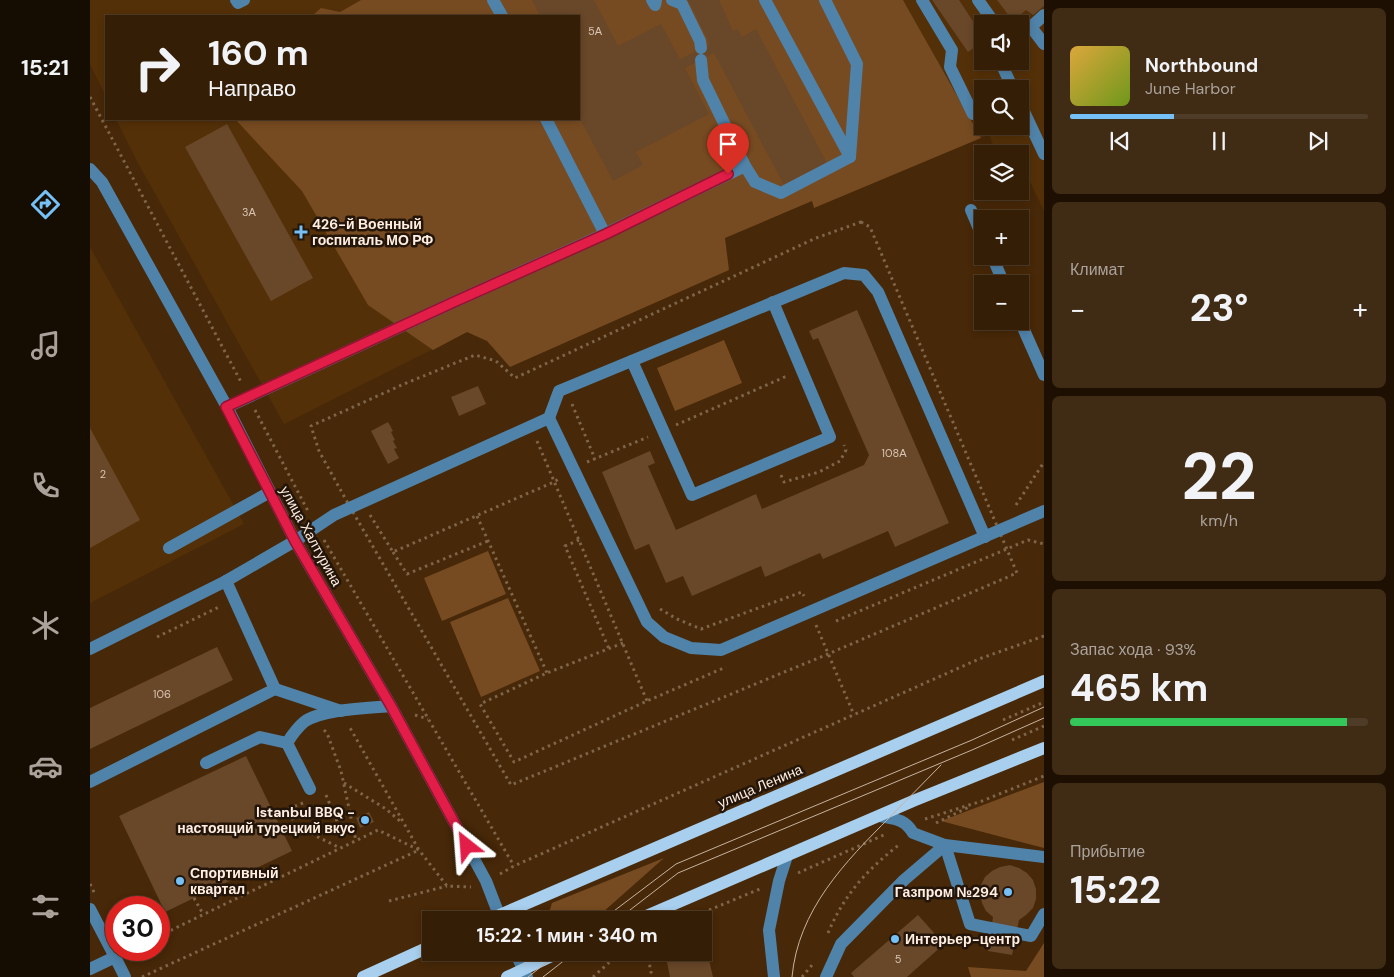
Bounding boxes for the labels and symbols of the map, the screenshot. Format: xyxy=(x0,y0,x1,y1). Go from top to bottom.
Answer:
house number: 5А xyxy=(588,24,603,38)
pin xyxy=(707,123,749,174)
house number: 3А xyxy=(242,205,257,219)
place label: 426-й Военный госпиталь МО РФ xyxy=(312,215,433,249)
marker: 426-й Военный госпиталь МО РФ xyxy=(294,225,308,239)
house number: 108А xyxy=(882,446,907,460)
house number: 2 xyxy=(100,467,106,481)
street label: улица Халтурина xyxy=(276,483,346,590)
house number: 106 xyxy=(153,687,171,701)
street label: улица Ленина xyxy=(715,760,805,812)
place label: Istanbul BBQ - настоящий турецкий вкус xyxy=(177,803,355,837)
marker: Istanbul BBQ - настоящий турецкий вкус xyxy=(359,814,371,826)
position arrow xyxy=(440,819,492,871)
place label: Спортивный квартал xyxy=(190,864,279,898)
marker: Спортивный квартал xyxy=(174,875,186,887)
place label: Газпром №294 xyxy=(895,883,998,901)
marker: Газпром №294 xyxy=(1002,886,1014,898)
speed limit sign: 30 xyxy=(105,896,170,961)
place label: Интерьер-центр xyxy=(905,930,1020,948)
marker: Интерьер-центр xyxy=(889,933,901,945)
house number: 5 xyxy=(895,952,902,966)

